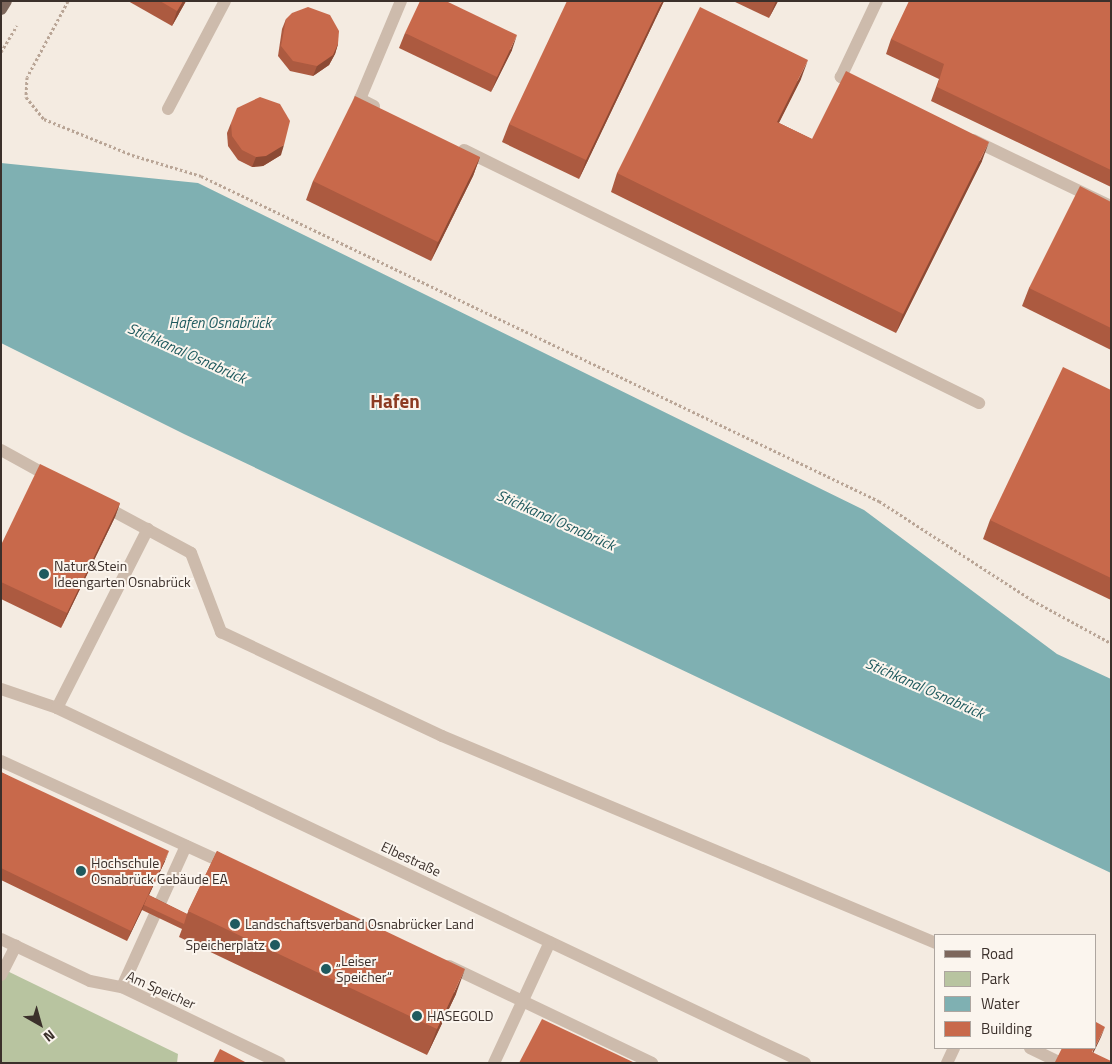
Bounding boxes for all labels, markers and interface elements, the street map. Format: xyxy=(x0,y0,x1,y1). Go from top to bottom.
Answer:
water label: Hafen Osnabrück xyxy=(169,314,271,332)
water label: Stichkanal Osnabrück xyxy=(125,319,249,387)
district label: Hafen xyxy=(370,390,420,412)
water label: Stichkanal Osnabrück xyxy=(494,486,618,554)
place label: Natur&Stein Ideengarten Osnabrück xyxy=(54,558,191,590)
marker: Natur&Stein Ideengarten Osnabrück xyxy=(38,568,50,580)
water label: Stichkanal Osnabrück xyxy=(863,654,987,722)
street label: Elbestraße xyxy=(379,838,443,880)
place label: Hochschule Osnabrück Gebäude EA xyxy=(91,855,228,888)
marker: Hochschule Osnabrück Gebäude EA xyxy=(75,865,87,877)
place label: Landschaftsverband Osnabrücker Land xyxy=(245,916,474,932)
marker: Landschaftsverband Osnabrücker Land xyxy=(229,918,241,930)
legend xyxy=(934,934,1097,1049)
place label: Speicherplatz xyxy=(185,937,265,953)
marker: Speicherplatz xyxy=(269,939,281,951)
text: Road xyxy=(981,942,1013,965)
place label: „Leiser Speicher“ xyxy=(336,953,392,986)
marker: „Leiser Speicher“ xyxy=(320,963,332,975)
street label: Am Speicher xyxy=(124,967,198,1013)
text: Park xyxy=(981,967,1010,990)
text: Water xyxy=(981,992,1020,1015)
north arrow xyxy=(15,999,65,1049)
place label: HASEGOLD xyxy=(427,1008,494,1024)
marker: HASEGOLD xyxy=(411,1010,423,1022)
text: Building xyxy=(981,1017,1032,1040)
text: N xyxy=(39,1025,60,1047)

